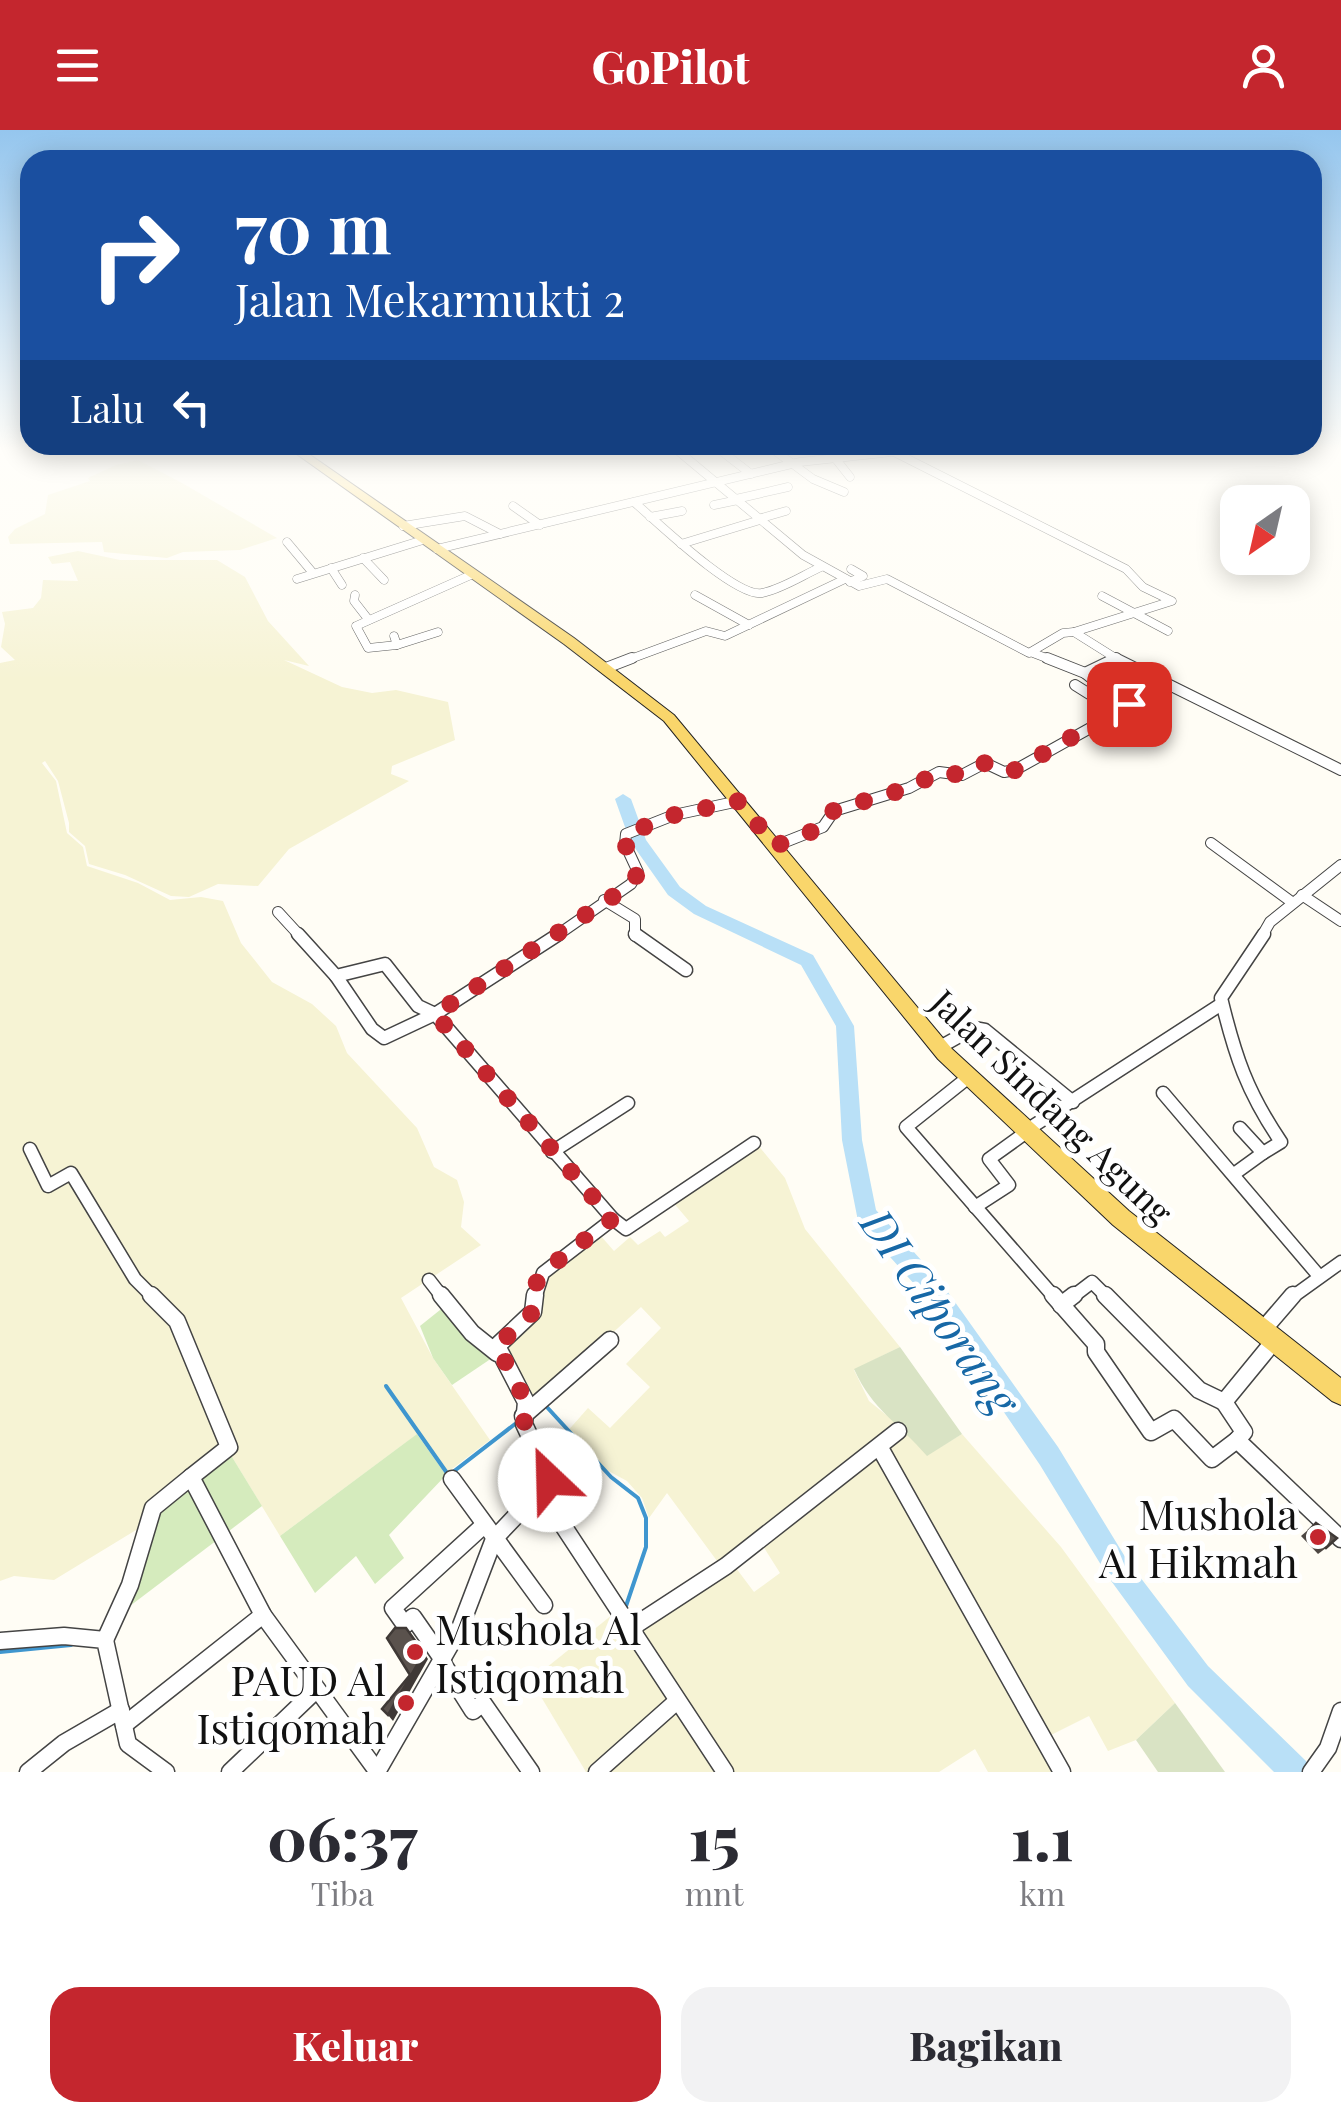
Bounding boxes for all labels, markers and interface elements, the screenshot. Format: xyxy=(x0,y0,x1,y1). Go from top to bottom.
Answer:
text: GoPilot xyxy=(592,35,749,95)
icon: menu xyxy=(50,38,105,93)
icon: person xyxy=(1236,38,1291,93)
text: 70 m xyxy=(235,178,392,272)
icon: right xyxy=(70,190,200,320)
text: Jalan Mekarmukti 2 xyxy=(235,268,625,328)
icon: left xyxy=(164,380,219,435)
text: Lalu xyxy=(70,382,144,433)
north arrow xyxy=(1220,485,1310,575)
map controls xyxy=(1220,485,1310,575)
pin xyxy=(1087,662,1172,747)
icon: arrive xyxy=(1102,677,1157,732)
street label: Jalan Sindang Agung xyxy=(921,977,1185,1234)
water label: DI Ciporang xyxy=(848,1194,1036,1427)
position arrow xyxy=(498,1428,602,1532)
place label: Mushola Al Hikmah xyxy=(1098,1485,1298,1589)
marker: Mushola Al Hikmah xyxy=(1307,1526,1329,1548)
place label: Mushola Al Istiqomah xyxy=(435,1600,642,1704)
marker: Mushola Al Istiqomah xyxy=(404,1641,426,1663)
place label: PAUD Al Istiqomah xyxy=(196,1651,386,1755)
marker: PAUD Al Istiqomah xyxy=(395,1692,417,1714)
text: 06:37 xyxy=(267,1796,418,1876)
text: 15 xyxy=(689,1796,740,1876)
text: 1.1 xyxy=(1011,1796,1074,1876)
text: Tiba xyxy=(311,1871,374,1914)
text: mnt xyxy=(685,1871,744,1914)
text: km xyxy=(1019,1871,1065,1914)
button: Keluar xyxy=(50,1987,661,2102)
button: Bagikan xyxy=(681,1987,1291,2102)

